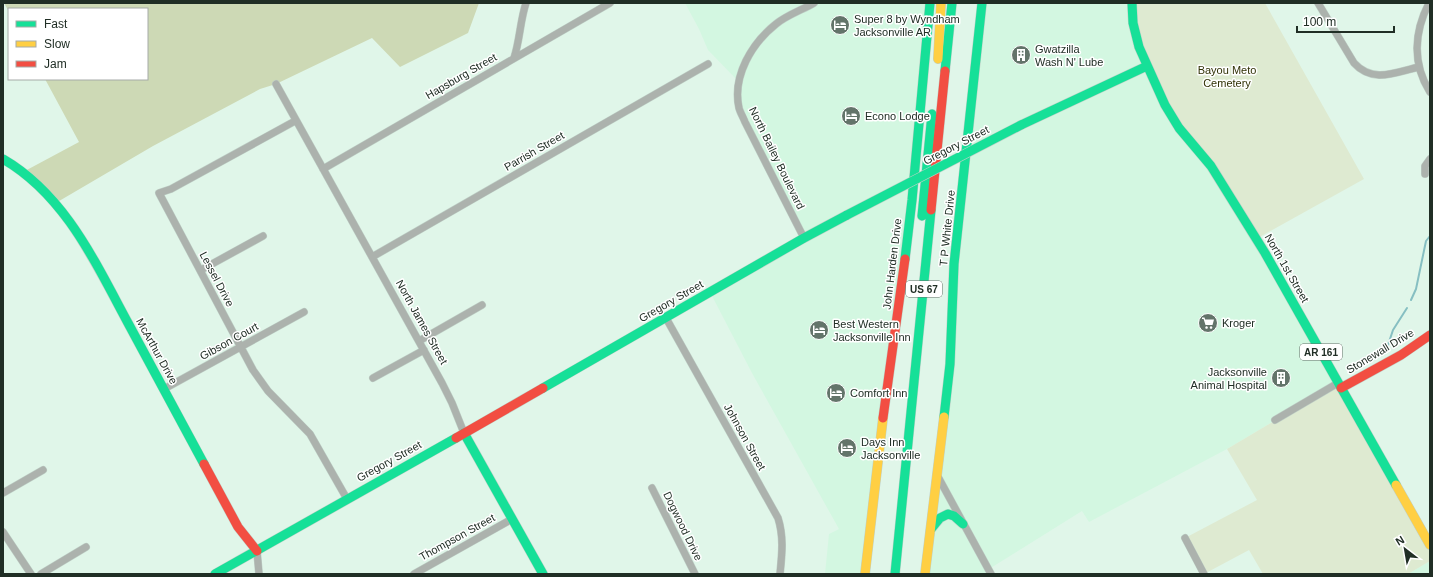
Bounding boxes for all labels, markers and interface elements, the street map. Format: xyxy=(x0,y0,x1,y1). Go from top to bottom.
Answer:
legend xyxy=(8,8,148,80)
scale bar xyxy=(1297,8,1394,34)
place label: Super 8 by Wyndham Jacksonville AR xyxy=(854,13,960,38)
hotel icon: Super 8 by Wyndham Jacksonville AR xyxy=(829,14,851,36)
text: 100 m xyxy=(1303,15,1336,29)
text: Fast xyxy=(44,17,68,31)
text: Slow xyxy=(44,37,70,51)
place label: Gwatzilla Wash N' Lube xyxy=(1035,43,1103,68)
building icon: Gwatzilla Wash N' Lube xyxy=(1010,44,1032,66)
street label: Hapsburg Street xyxy=(423,51,499,101)
text: Jam xyxy=(44,57,67,71)
park label: Bayou Meto Cemetery xyxy=(1198,64,1256,89)
street label: North Bailey Boulevard xyxy=(747,105,807,211)
hotel icon: Econo Lodge xyxy=(840,105,862,127)
place label: Econo Lodge xyxy=(865,110,930,122)
street label: Gregory Street xyxy=(921,123,991,167)
street label: Parrish Street xyxy=(502,129,566,173)
street label: T P White Drive xyxy=(937,189,957,267)
street label: John Harden Drive xyxy=(880,218,904,310)
street label: North 1st Street xyxy=(1263,232,1311,304)
street label: Lessel Drive xyxy=(197,249,237,309)
street label: North James Street xyxy=(394,278,450,366)
street label: Gregory Street xyxy=(637,278,705,324)
road number: US 67 xyxy=(906,281,942,297)
supermarket icon: Kroger xyxy=(1197,312,1219,334)
street label: McArthur Drive xyxy=(134,316,180,386)
place label: Kroger xyxy=(1222,317,1255,329)
place label: Best Western Jacksonville Inn xyxy=(833,318,911,343)
hotel icon: Best Western Jacksonville Inn xyxy=(808,319,830,341)
street label: Gibson Court xyxy=(198,320,260,362)
street label: Stonewall Drive xyxy=(1344,326,1416,376)
road number: AR 161 xyxy=(1300,344,1342,360)
place label: Jacksonville Animal Hospital xyxy=(1191,366,1267,391)
building icon: Jacksonville Animal Hospital xyxy=(1270,367,1292,389)
hotel icon: Comfort Inn xyxy=(825,382,847,404)
place label: Comfort Inn xyxy=(850,387,907,399)
street label: Johnson Street xyxy=(722,402,768,472)
place label: Days Inn Jacksonville xyxy=(861,436,920,461)
hotel icon: Days Inn Jacksonville xyxy=(836,437,858,459)
street label: Gregory Street xyxy=(355,438,423,484)
street label: Dogwood Drive xyxy=(661,490,705,562)
street label: Thompson Street xyxy=(417,511,497,563)
north arrow xyxy=(1385,529,1425,569)
text: N xyxy=(1393,533,1406,548)

